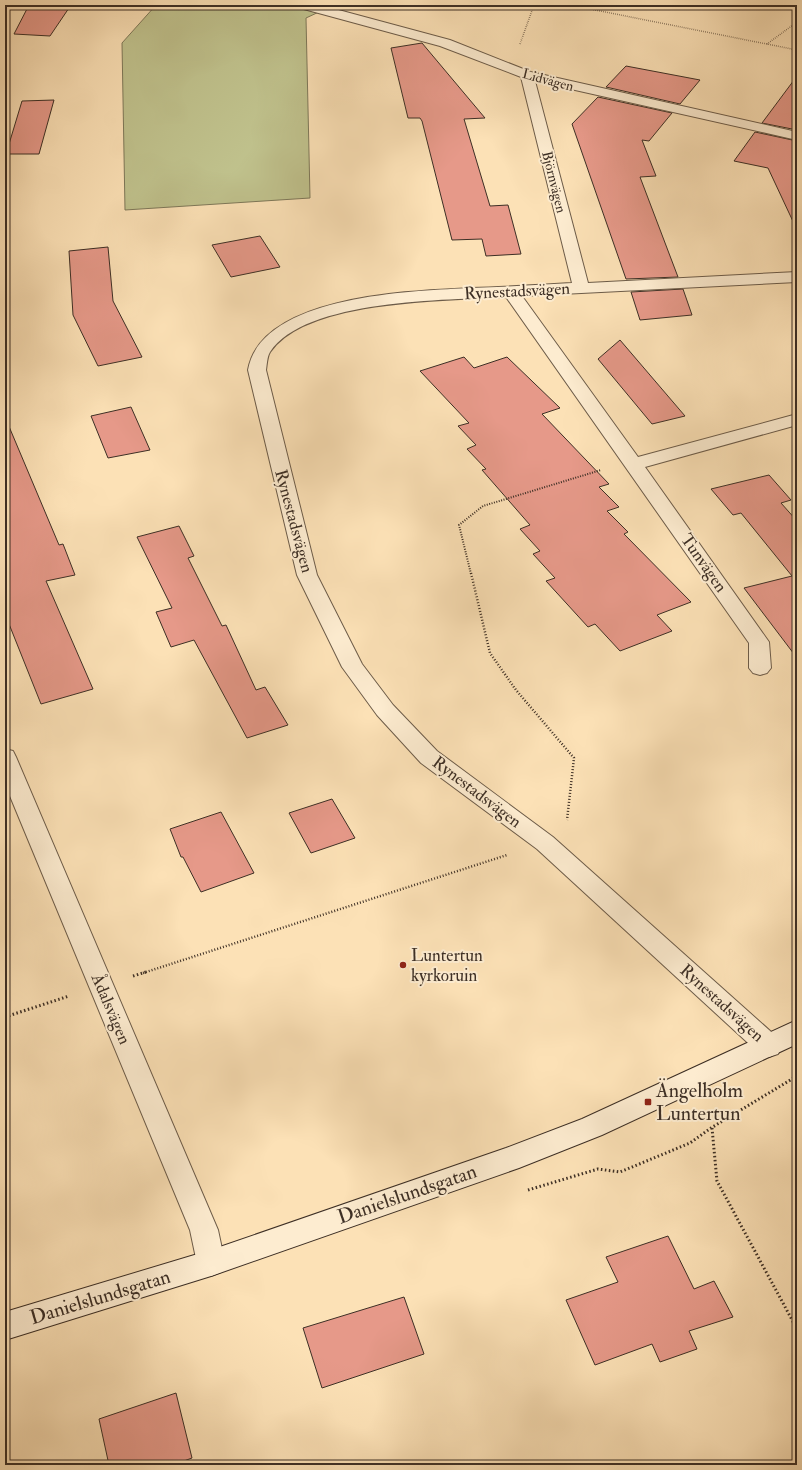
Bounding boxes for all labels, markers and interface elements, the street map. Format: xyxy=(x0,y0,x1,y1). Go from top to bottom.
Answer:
street label: Lidvägen xyxy=(520,65,576,95)
street label: Björnvägen xyxy=(538,149,570,215)
street label: Rynestadsvägen xyxy=(463,278,571,305)
street label: Rynestadsvägen xyxy=(269,467,318,575)
street label: Tunvägen xyxy=(676,530,732,597)
street label: Rynestadsvägen xyxy=(428,752,526,833)
place label: Luntertun kyrkoruin xyxy=(411,945,483,987)
marker: Luntertun kyrkoruin xyxy=(398,960,408,970)
street label: Rynestadsvägen xyxy=(675,960,769,1047)
street label: Ådalsvägen xyxy=(86,969,136,1048)
place label: Ängelholm Luntertun xyxy=(655,1078,743,1126)
marker: Ängelholm Luntertun xyxy=(643,1097,653,1107)
street label: Danielslundsgatan xyxy=(334,1158,480,1230)
street label: Danielslundsgatan xyxy=(27,1264,173,1330)

